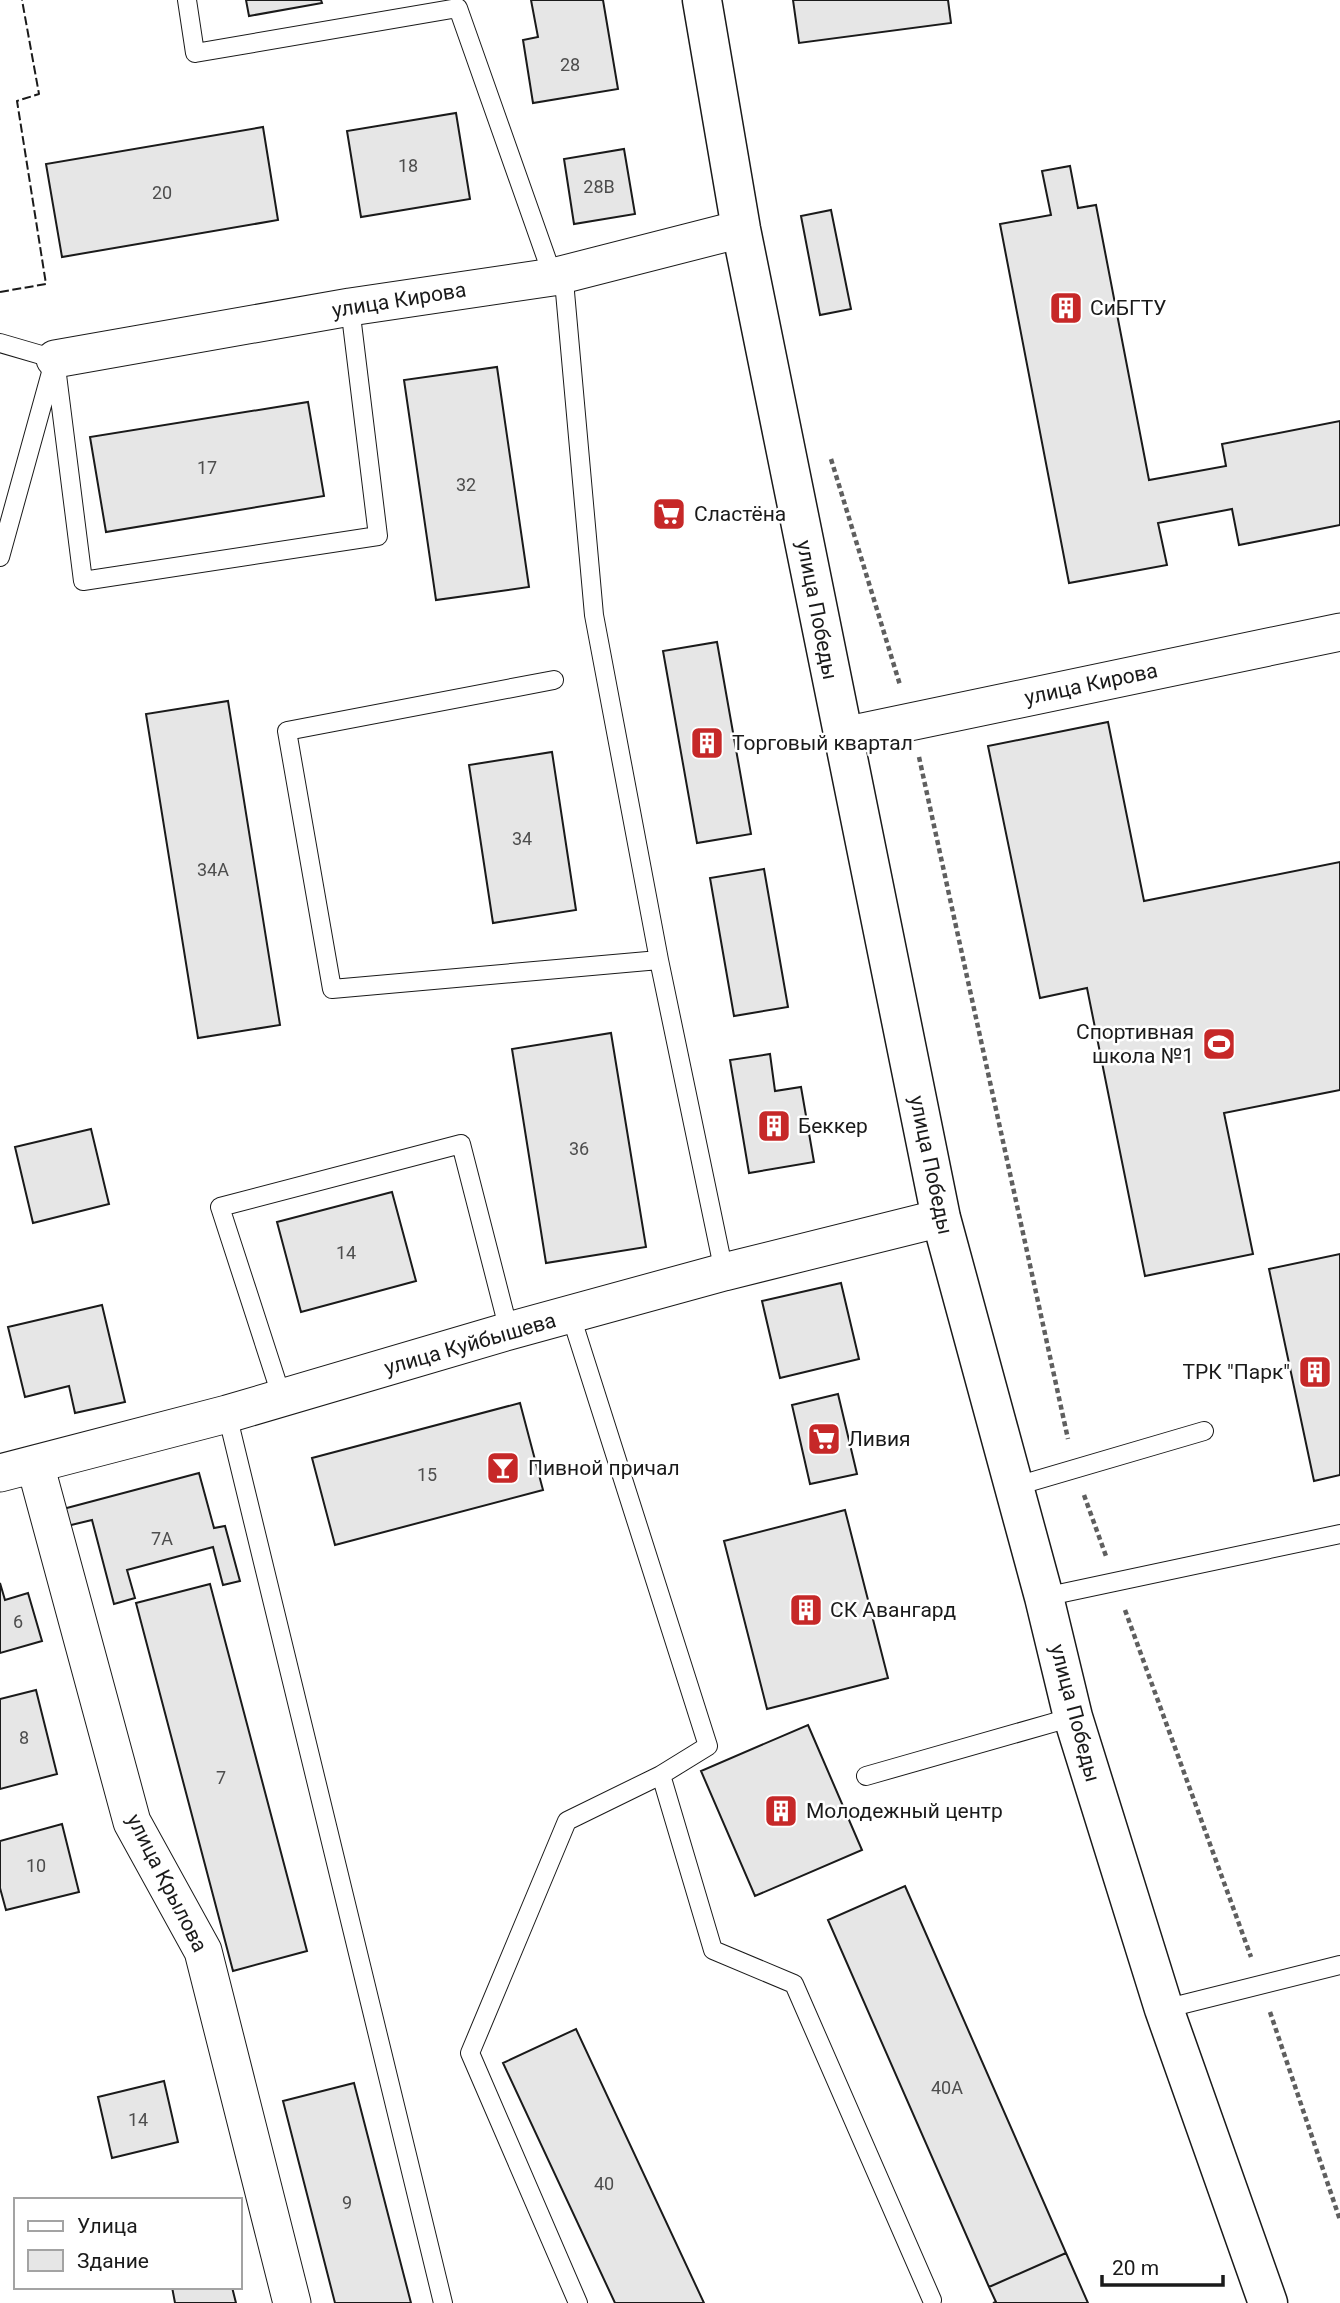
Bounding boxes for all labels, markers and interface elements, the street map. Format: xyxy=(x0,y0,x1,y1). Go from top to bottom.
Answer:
house number: 28 xyxy=(560,54,580,75)
house number: 18 xyxy=(398,155,418,176)
house number: 28В xyxy=(583,176,615,197)
house number: 20 xyxy=(152,182,172,203)
street label: улица Кирова xyxy=(330,278,468,322)
building icon: СиБГТУ xyxy=(1047,289,1085,327)
place label: СиБГТУ xyxy=(1090,296,1167,320)
house number: 17 xyxy=(197,457,217,478)
house number: 32 xyxy=(456,474,476,495)
supermarket icon: Сластёна xyxy=(650,495,688,533)
place label: Сластёна xyxy=(694,502,786,526)
street label: улица Победы xyxy=(792,538,842,682)
street label: улица Кирова xyxy=(1022,658,1160,710)
building icon: Торговый квартал xyxy=(688,724,726,762)
place label: Торговый квартал xyxy=(732,731,913,755)
house number: 34 xyxy=(512,828,532,849)
house number: 34А xyxy=(197,859,229,880)
place label: Спортивная школа №1 xyxy=(1076,1020,1194,1068)
sports icon: Спортивная школа №1 xyxy=(1200,1025,1238,1063)
street label: улица Победы xyxy=(905,1093,957,1237)
building icon: Беккер xyxy=(755,1107,793,1145)
place label: Беккер xyxy=(798,1114,868,1138)
house number: 36 xyxy=(569,1138,589,1159)
house number: 14 xyxy=(336,1242,356,1263)
street label: улица Куйбышева xyxy=(381,1308,559,1380)
building icon: ТРК "Парк" xyxy=(1296,1353,1334,1391)
place label: ТРК "Парк" xyxy=(1183,1360,1290,1384)
supermarket icon: Ливия xyxy=(805,1420,843,1458)
place label: Ливия xyxy=(848,1427,911,1451)
bar icon: Пивной причал xyxy=(484,1449,522,1487)
place label: Пивной причал xyxy=(528,1456,680,1480)
house number: 15 xyxy=(417,1464,437,1485)
house number: 7А xyxy=(151,1528,173,1549)
building icon: СК Авангард xyxy=(787,1591,825,1629)
place label: СК Авангард xyxy=(830,1598,956,1622)
house number: 6 xyxy=(13,1611,23,1632)
street label: улица Победы xyxy=(1045,1642,1105,1784)
house number: 8 xyxy=(19,1727,29,1748)
house number: 7 xyxy=(216,1767,226,1788)
building icon: Молодежный центр xyxy=(762,1792,800,1830)
place label: Молодежный центр xyxy=(806,1799,1003,1823)
street label: улица Крылова xyxy=(122,1810,212,1956)
house number: 10 xyxy=(26,1855,46,1876)
house number: 40А xyxy=(931,2077,963,2098)
house number: 14 xyxy=(128,2109,148,2130)
house number: 40 xyxy=(594,2173,614,2194)
house number: 9 xyxy=(342,2192,352,2213)
legend xyxy=(14,2198,242,2289)
text: Улица xyxy=(77,2214,138,2238)
scale bar xyxy=(1102,2244,1223,2288)
text: Здание xyxy=(77,2249,149,2273)
text: 20 m xyxy=(1112,2256,1159,2280)

